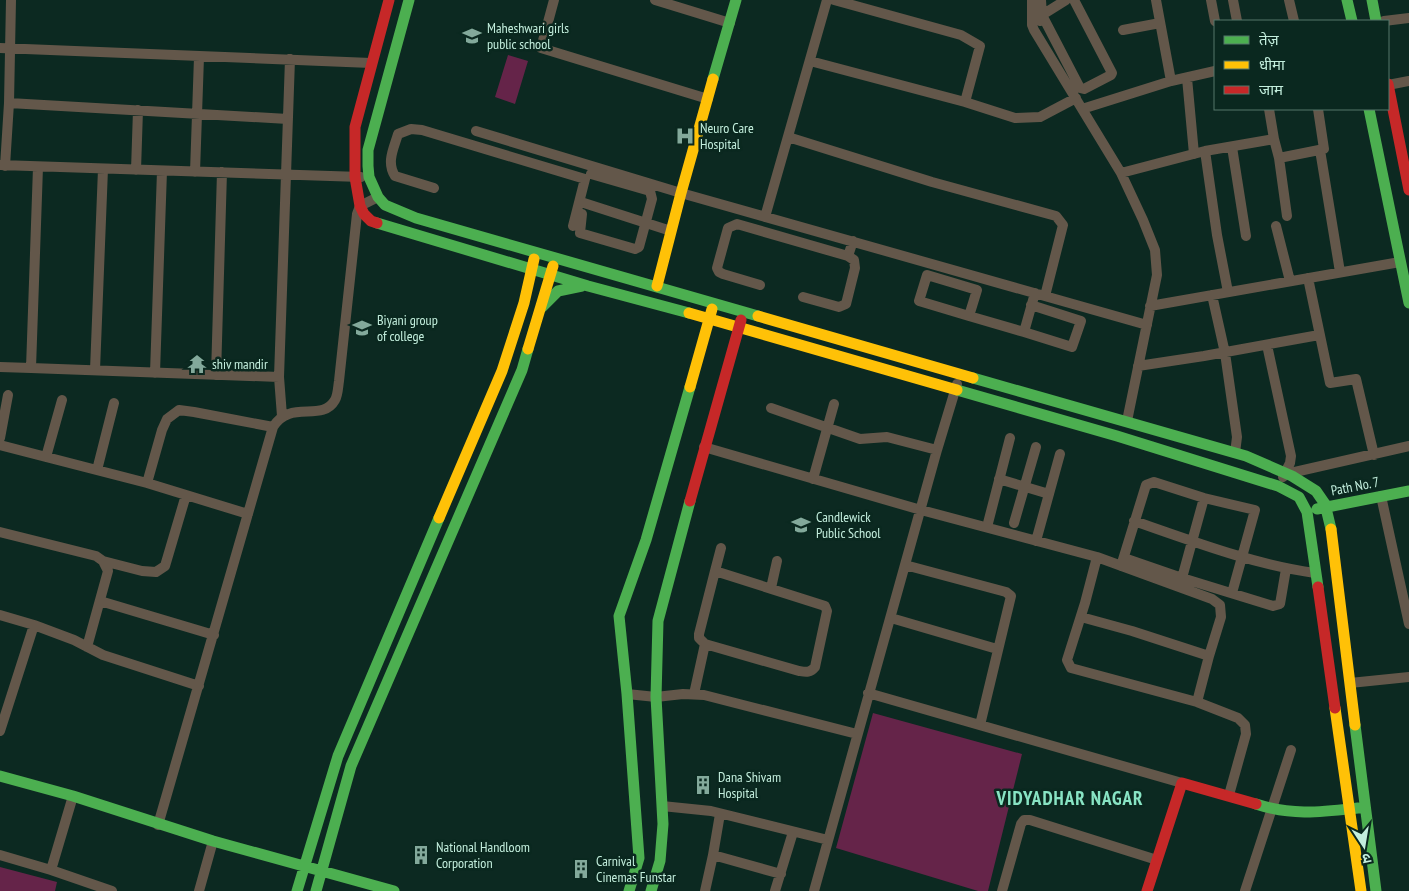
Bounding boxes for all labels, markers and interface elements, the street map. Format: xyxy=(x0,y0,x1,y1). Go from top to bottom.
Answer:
place label: Maheshwari girls public school xyxy=(487,19,569,53)
legend xyxy=(1214,20,1389,110)
school or university icon: Maheshwari girls public school xyxy=(461,25,483,47)
text: तेज़ xyxy=(1259,30,1280,49)
text: धीमा xyxy=(1259,55,1286,74)
text: जाम xyxy=(1259,80,1284,99)
place label: Neuro Care Hospital xyxy=(700,119,754,153)
hospital icon: Neuro Care Hospital xyxy=(674,125,696,147)
place label: Biyani group of college xyxy=(377,311,438,345)
school or university icon: Biyani group of college xyxy=(351,317,373,339)
temple icon: shiv mandir xyxy=(186,353,208,375)
place label: shiv mandir xyxy=(212,355,268,373)
street label: Path No. 7 xyxy=(1329,473,1381,499)
place label: Candlewick Public School xyxy=(816,508,881,542)
school or university icon: Candlewick Public School xyxy=(790,514,812,536)
place label: Dana Shivam Hospital xyxy=(718,768,781,802)
building icon: Dana Shivam Hospital xyxy=(692,774,714,796)
district label: VIDYADHAR NAGAR xyxy=(995,786,1144,810)
north arrow xyxy=(1339,821,1389,871)
place label: National Handloom Corporation xyxy=(436,838,530,872)
building icon: National Handloom Corporation xyxy=(410,844,432,866)
text: उ xyxy=(1360,849,1373,869)
place label: Carnival Cinemas Funstar xyxy=(596,852,676,886)
building icon: Carnival Cinemas Funstar xyxy=(570,858,592,880)

